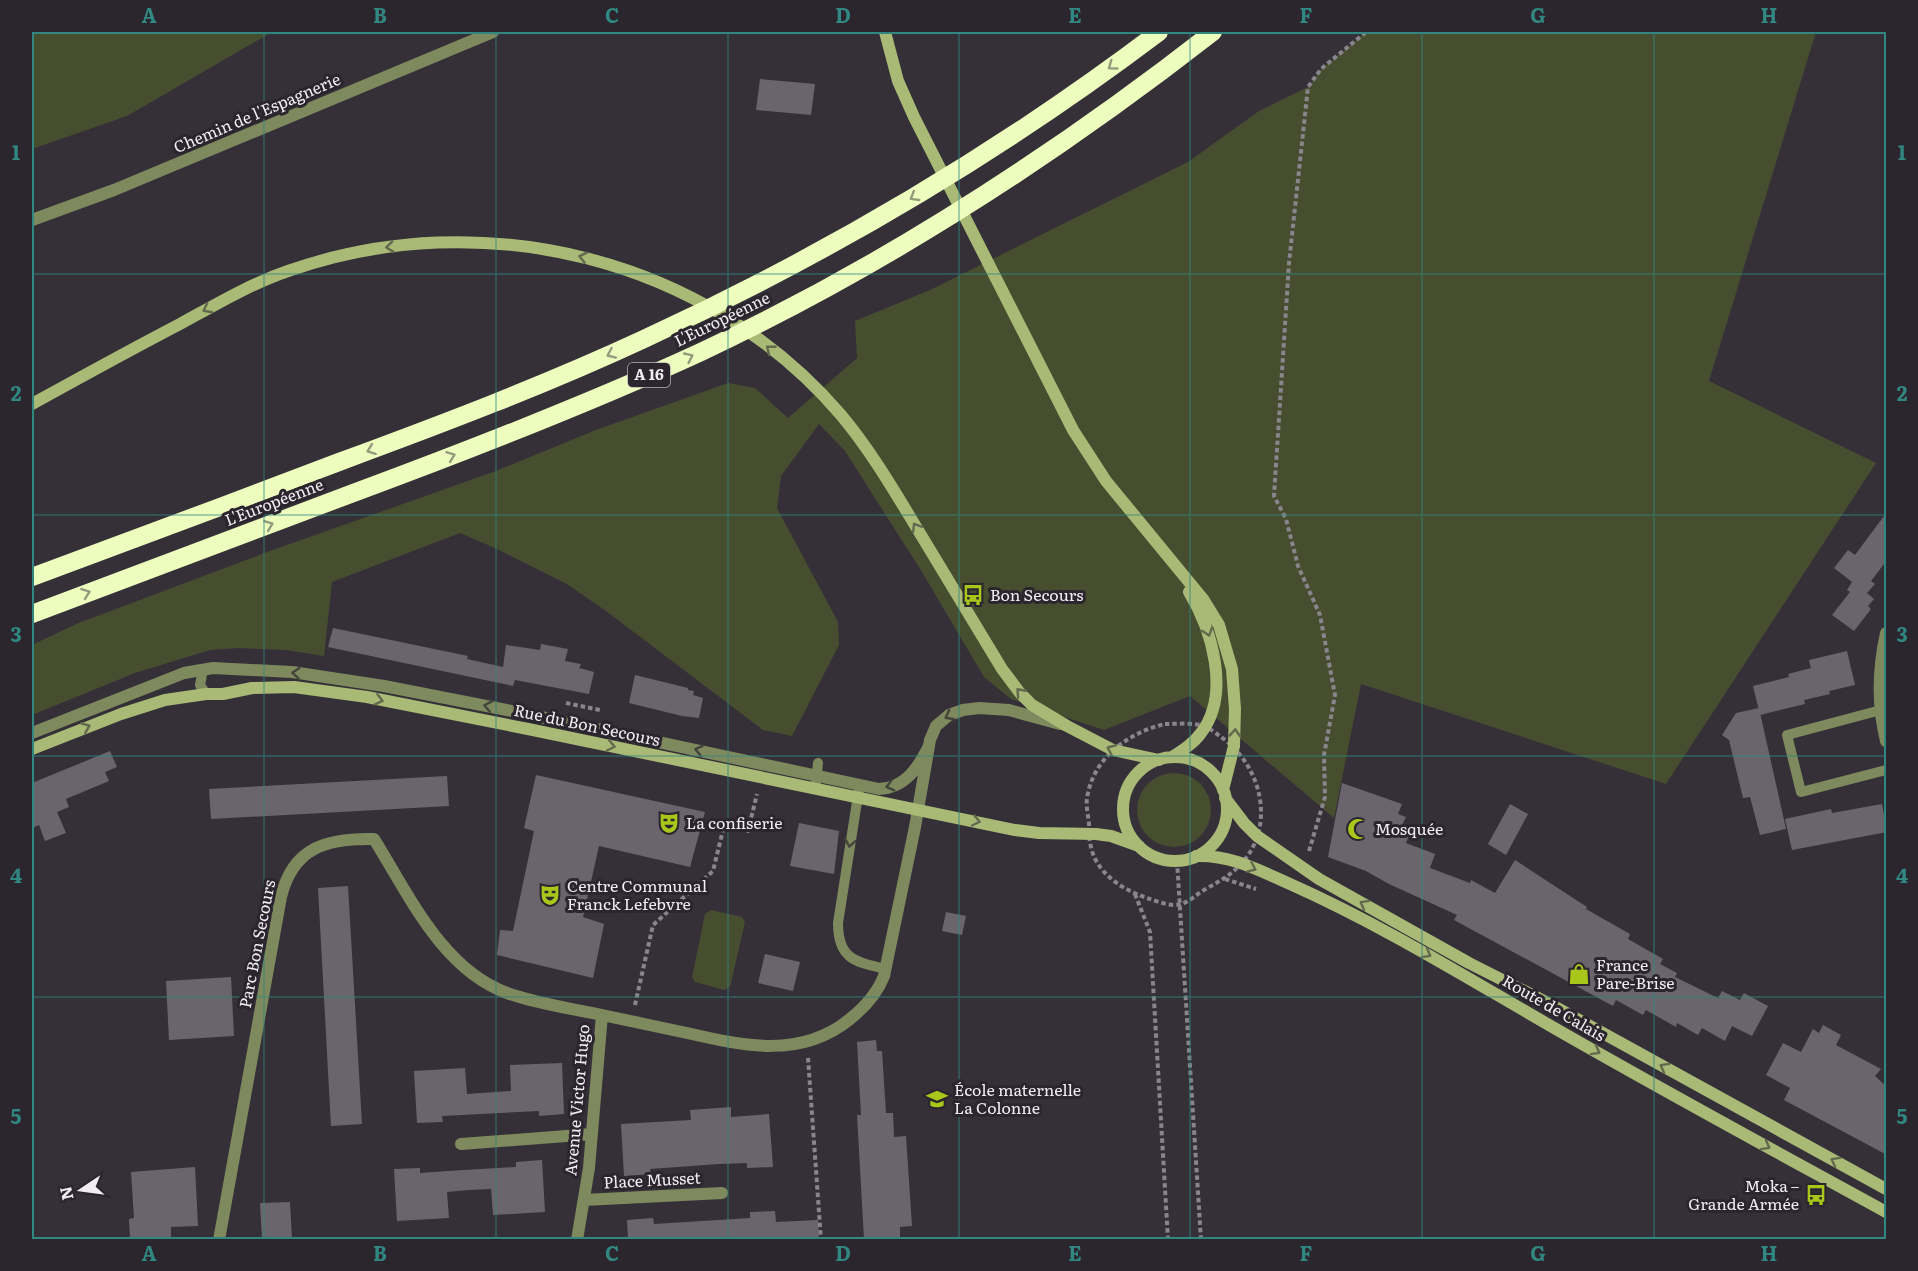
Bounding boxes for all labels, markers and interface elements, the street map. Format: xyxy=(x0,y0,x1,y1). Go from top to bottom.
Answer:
text: A xyxy=(141,0,157,29)
text: B xyxy=(373,0,387,29)
text: C xyxy=(605,0,619,29)
text: D xyxy=(835,0,851,29)
text: E xyxy=(1068,0,1082,29)
text: F xyxy=(1300,0,1313,29)
text: G xyxy=(1530,0,1546,29)
text: H xyxy=(1761,0,1777,29)
one-way arrow xyxy=(1107,59,1118,70)
street label: Chemin de l'Espagnerie xyxy=(169,66,344,158)
text: 1 xyxy=(12,136,20,166)
text: 1 xyxy=(1898,136,1906,166)
one-way arrow xyxy=(910,190,920,202)
one-way arrow xyxy=(385,240,395,253)
one-way arrow xyxy=(579,252,589,264)
street label: L'Européenne xyxy=(670,285,774,352)
one-way arrow xyxy=(203,302,213,313)
one-way arrow xyxy=(766,345,777,356)
one-way arrow xyxy=(606,347,617,359)
one-way arrow xyxy=(683,352,694,364)
road number: A 16 xyxy=(628,363,670,387)
text: 2 xyxy=(11,377,22,407)
text: 2 xyxy=(1897,377,1908,407)
one-way arrow xyxy=(366,443,377,456)
one-way arrow xyxy=(445,451,456,463)
street label: L'Européenne xyxy=(221,471,326,531)
one-way arrow xyxy=(263,520,274,532)
one-way arrow xyxy=(912,523,924,533)
place label: Bon Secours xyxy=(990,582,1084,606)
bus stop icon: Bon Secours xyxy=(961,583,985,607)
one-way arrow xyxy=(81,588,91,601)
text: 3 xyxy=(10,618,22,648)
text: 3 xyxy=(1896,618,1908,648)
one-way arrow xyxy=(1201,626,1213,637)
one-way arrow xyxy=(291,667,301,680)
one-way arrow xyxy=(1016,688,1027,699)
one-way arrow xyxy=(373,693,383,706)
street label: Rue du Bon Secours xyxy=(512,697,663,751)
one-way arrow xyxy=(483,700,493,713)
one-way arrow xyxy=(944,709,955,721)
one-way arrow xyxy=(80,722,91,734)
one-way arrow xyxy=(1228,728,1241,737)
one-way arrow xyxy=(606,739,616,752)
one-way arrow xyxy=(1106,744,1117,756)
one-way arrow xyxy=(695,745,705,758)
one-way arrow xyxy=(885,779,895,792)
place label: La confiserie xyxy=(686,810,783,834)
theatre icon: La confiserie xyxy=(657,811,681,835)
one-way arrow xyxy=(971,814,981,827)
place label: Mosquée xyxy=(1375,816,1443,840)
mosque icon: Mosquée xyxy=(1346,817,1370,841)
one-way arrow xyxy=(845,839,857,848)
text: 4 xyxy=(10,859,22,889)
text: 4 xyxy=(1896,859,1908,889)
one-way arrow xyxy=(1246,860,1257,872)
place label: Centre Communal Franck Lefebvre xyxy=(567,873,707,915)
street label: Parc Bon Secours xyxy=(232,878,280,1010)
theatre icon: Centre Communal Franck Lefebvre xyxy=(538,883,562,907)
one-way arrow xyxy=(1360,900,1370,911)
one-way arrow xyxy=(1421,947,1431,958)
place label: France Pare-Brise xyxy=(1596,952,1674,994)
shop icon: France Pare-Brise xyxy=(1567,962,1591,986)
street label: Route de Calais xyxy=(1499,968,1610,1046)
street label: Avenue Victor Hugo xyxy=(557,1023,595,1177)
one-way arrow xyxy=(1590,1044,1600,1055)
one-way arrow xyxy=(1660,1063,1671,1074)
place label: École maternelle La Colonne xyxy=(954,1077,1081,1119)
school or university icon: École maternelle La Colonne xyxy=(925,1087,949,1111)
text: 5 xyxy=(11,1100,22,1130)
text: 5 xyxy=(1897,1100,1908,1130)
one-way arrow xyxy=(1760,1139,1770,1150)
one-way arrow xyxy=(1831,1157,1841,1168)
north arrow xyxy=(51,1160,111,1220)
street label: Place Musset xyxy=(603,1164,702,1194)
place label: Moka – Grande Armée xyxy=(1688,1173,1799,1215)
bus stop icon: Moka – Grande Armée xyxy=(1804,1183,1828,1207)
text: N xyxy=(52,1184,79,1203)
text: A xyxy=(141,1237,157,1267)
text: B xyxy=(373,1237,387,1267)
text: C xyxy=(605,1237,619,1267)
text: D xyxy=(835,1237,851,1267)
text: E xyxy=(1068,1237,1082,1267)
text: F xyxy=(1300,1237,1313,1267)
text: G xyxy=(1530,1237,1546,1267)
text: H xyxy=(1761,1237,1777,1267)

